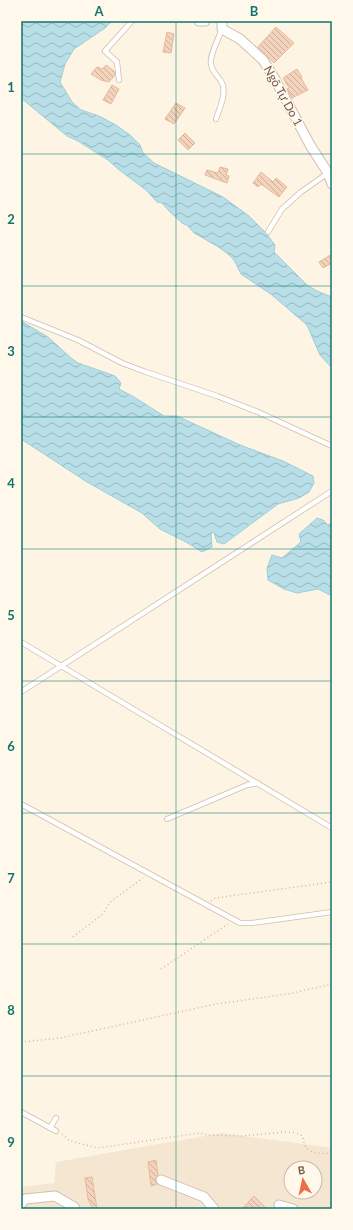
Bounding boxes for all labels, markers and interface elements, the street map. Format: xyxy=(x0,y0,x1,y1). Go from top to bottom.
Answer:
text: A xyxy=(93,3,104,19)
text: B xyxy=(250,3,259,19)
street label: Ngõ Tự Do 1 xyxy=(261,63,306,129)
text: 1 xyxy=(7,79,15,95)
text: 2 xyxy=(7,211,15,227)
text: 3 xyxy=(7,343,15,359)
text: 4 xyxy=(7,475,15,491)
text: 5 xyxy=(7,607,15,623)
text: 6 xyxy=(7,738,15,754)
text: 7 xyxy=(7,870,15,886)
text: 8 xyxy=(7,1002,15,1018)
text: 9 xyxy=(7,1134,15,1150)
north arrow xyxy=(283,1160,323,1200)
text: B xyxy=(297,1163,306,1177)

